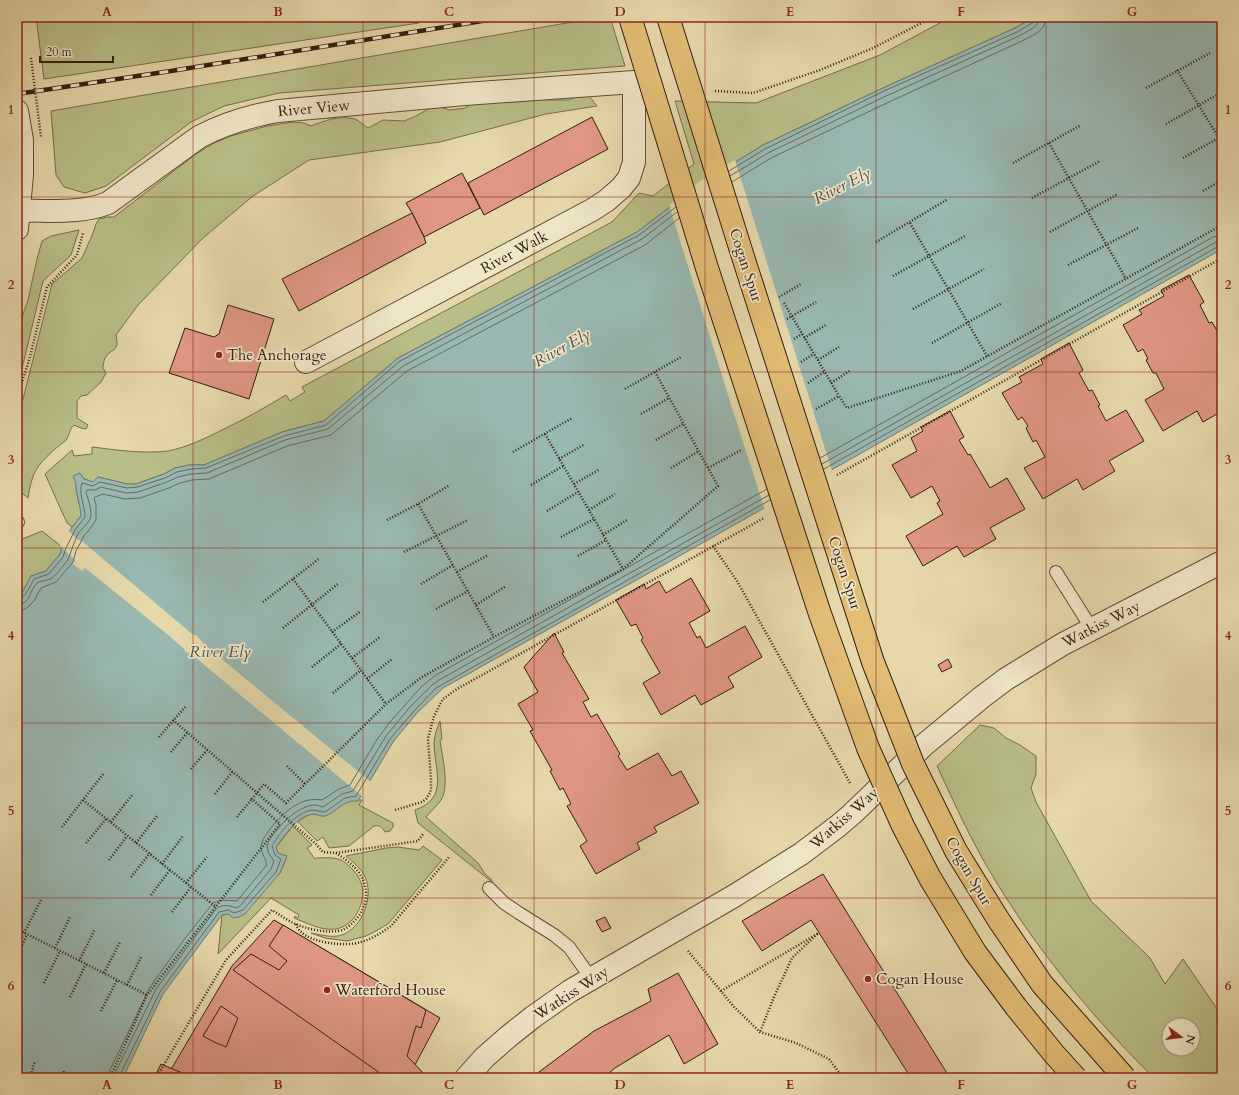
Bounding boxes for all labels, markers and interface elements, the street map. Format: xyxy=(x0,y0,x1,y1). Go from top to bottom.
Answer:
text: A xyxy=(102,3,112,21)
text: B xyxy=(273,3,283,21)
text: C xyxy=(444,3,454,21)
text: D xyxy=(614,3,626,21)
text: E xyxy=(786,3,794,21)
text: F xyxy=(957,3,965,21)
text: G xyxy=(1127,3,1138,21)
scale bar xyxy=(40,38,113,64)
text: 20 m xyxy=(46,44,73,60)
street label: River View xyxy=(277,95,351,121)
text: 1 xyxy=(8,101,14,119)
text: 1 xyxy=(1225,101,1231,119)
water label: River Ely xyxy=(810,162,875,210)
street label: River Walk xyxy=(477,226,551,278)
street label: Cogan Spur xyxy=(725,226,767,305)
text: 2 xyxy=(8,276,15,294)
text: 2 xyxy=(1225,276,1232,294)
water label: River Ely xyxy=(530,323,594,372)
place label: The Anchorage xyxy=(227,345,327,365)
marker: The Anchorage xyxy=(214,350,224,360)
text: 3 xyxy=(8,451,15,469)
text: 3 xyxy=(1225,451,1232,469)
street label: Cogan Spur xyxy=(824,534,866,613)
street label: Watkiss Way xyxy=(1058,596,1144,653)
text: 4 xyxy=(8,627,15,645)
text: 4 xyxy=(1225,627,1232,645)
water label: River Ely xyxy=(189,641,251,663)
street label: Watkiss Way xyxy=(805,783,883,854)
text: 5 xyxy=(8,802,14,820)
text: 5 xyxy=(1225,802,1231,820)
street label: Cogan Spur xyxy=(941,833,997,909)
street label: Watkiss Way xyxy=(529,961,612,1025)
place label: Cogan House xyxy=(876,969,964,989)
marker: Cogan House xyxy=(863,974,873,984)
text: 6 xyxy=(8,977,15,995)
text: 6 xyxy=(1225,977,1232,995)
place label: Waterford House xyxy=(334,980,446,1000)
marker: Waterford House xyxy=(322,985,332,995)
north arrow xyxy=(1161,1017,1201,1057)
text: N xyxy=(1182,1033,1199,1046)
text: A xyxy=(102,1076,112,1094)
text: B xyxy=(273,1076,283,1094)
text: C xyxy=(444,1076,454,1094)
text: D xyxy=(614,1076,626,1094)
text: E xyxy=(786,1076,794,1094)
text: F xyxy=(957,1076,965,1094)
text: G xyxy=(1127,1076,1138,1094)

